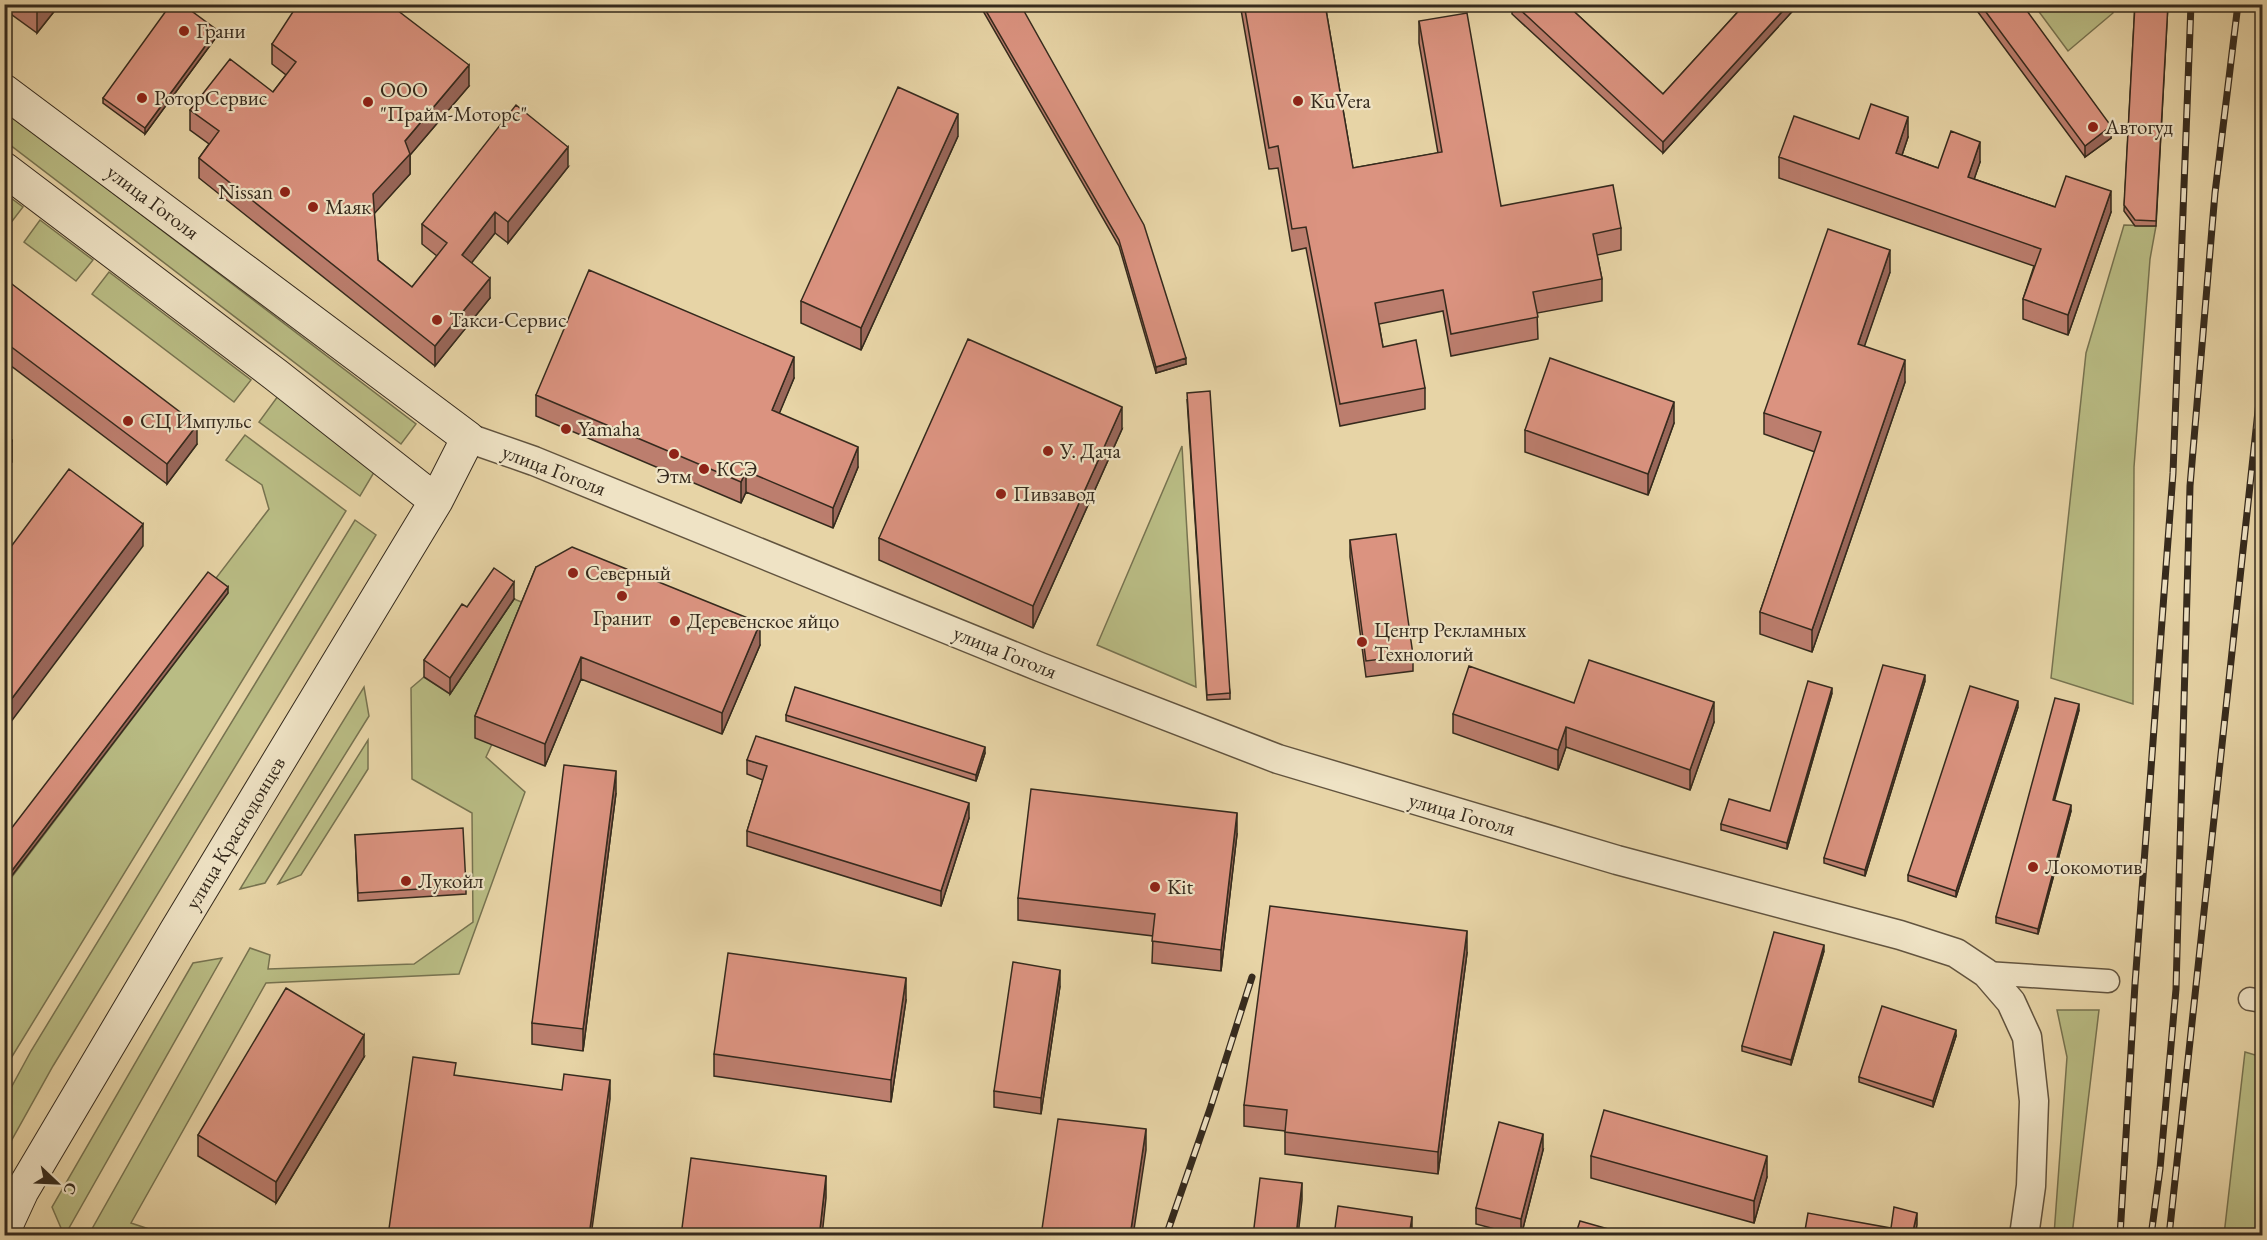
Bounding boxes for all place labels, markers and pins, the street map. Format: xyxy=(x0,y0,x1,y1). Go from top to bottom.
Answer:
place label: Грани xyxy=(196,17,246,44)
marker: Грани xyxy=(177,24,191,38)
place label: ООО "Прайм-Моторс" xyxy=(380,76,527,127)
place label: РоторСервис xyxy=(154,84,267,111)
place label: KuVera xyxy=(1310,87,1372,114)
marker: РоторСервис xyxy=(135,91,149,105)
marker: KuVera xyxy=(1291,94,1305,108)
marker: ООО "Прайм-Моторс" xyxy=(361,95,375,109)
place label: Автогуд xyxy=(2104,113,2174,140)
marker: Автогуд xyxy=(2086,120,2100,134)
place label: Nissan xyxy=(218,178,273,205)
marker: Nissan xyxy=(278,185,292,199)
place label: Маяк xyxy=(325,193,371,220)
marker: Маяк xyxy=(306,200,320,214)
place label: Такси-Сервис xyxy=(449,306,566,333)
marker: Такси-Сервис xyxy=(430,313,444,327)
place label: СЦ Импульс xyxy=(140,407,252,434)
marker: СЦ Импульс xyxy=(121,414,135,428)
place label: Yamaha xyxy=(578,415,641,442)
marker: Yamaha xyxy=(559,422,573,436)
place label: У. Дача xyxy=(1059,437,1121,464)
marker: У. Дача xyxy=(1041,444,1055,458)
marker: Этм xyxy=(667,447,681,461)
place label: КСЭ xyxy=(716,455,758,482)
place label: Этм xyxy=(656,462,692,489)
marker: КСЭ xyxy=(697,462,711,476)
place label: Пивзавод xyxy=(1013,480,1096,507)
marker: Пивзавод xyxy=(994,487,1008,501)
place label: Северный xyxy=(585,559,671,586)
marker: Северный xyxy=(566,566,580,580)
marker: Гранит xyxy=(615,589,629,603)
place label: Гранит xyxy=(593,604,652,631)
place label: Деревенское яйцо xyxy=(687,607,839,634)
marker: Деревенское яйцо xyxy=(668,614,682,628)
place label: Центр Рекламных Технологий xyxy=(1374,616,1526,667)
marker: Центр Рекламных Технологий xyxy=(1355,635,1369,649)
place label: Локомотив xyxy=(2045,853,2142,880)
marker: Локомотив xyxy=(2026,860,2040,874)
place label: Лукойл xyxy=(418,867,483,894)
place label: Kit xyxy=(1167,873,1193,900)
marker: Лукойл xyxy=(399,874,413,888)
marker: Kit xyxy=(1148,880,1162,894)

